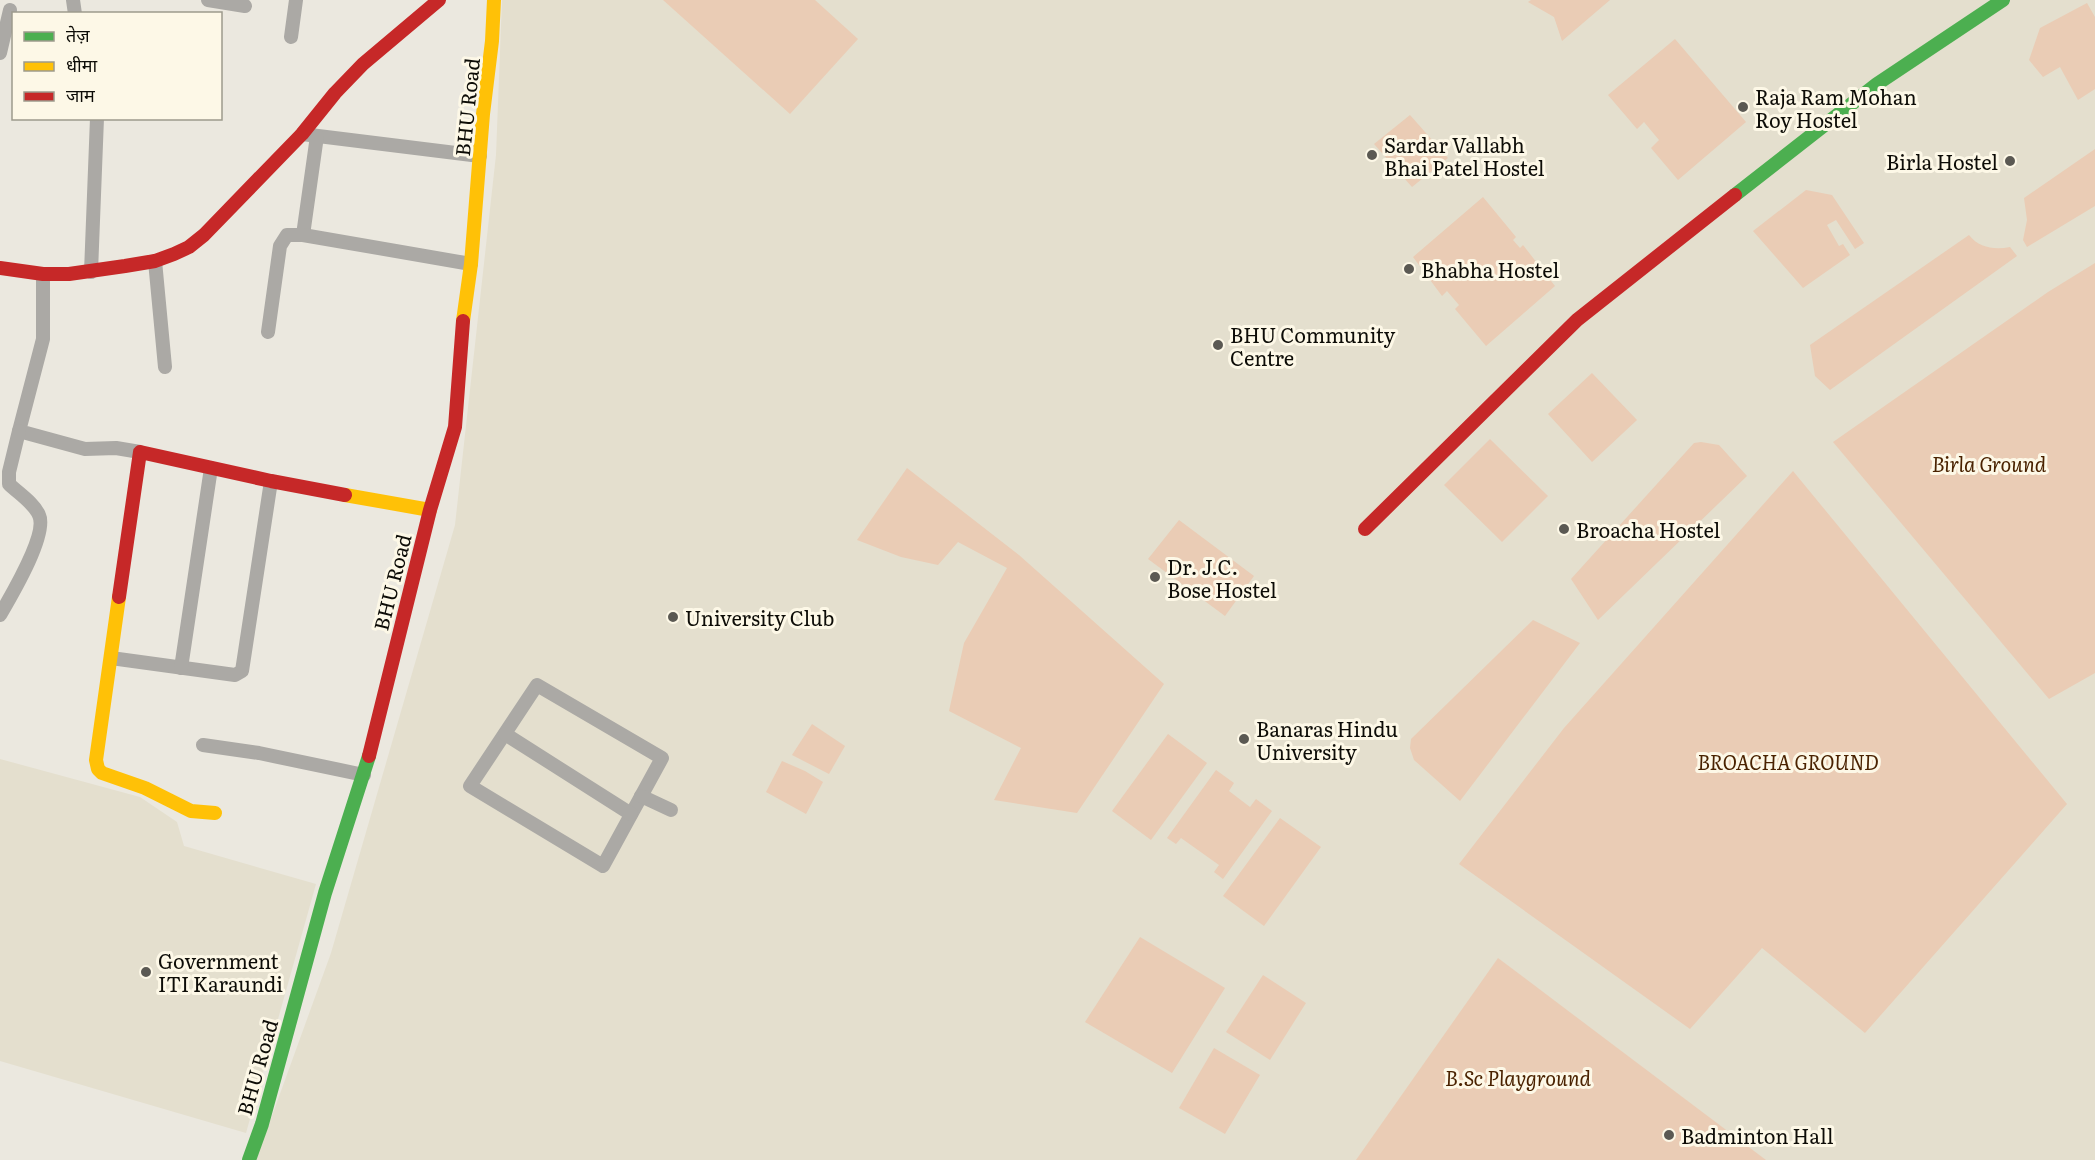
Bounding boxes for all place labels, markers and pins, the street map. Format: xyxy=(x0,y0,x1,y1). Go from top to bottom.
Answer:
place label: Raja Ram Mohan Roy Hostel xyxy=(1755,81,1917,134)
marker: Raja Ram Mohan Roy Hostel xyxy=(1736,100,1750,114)
place label: Sardar Vallabh Bhai Patel Hostel xyxy=(1384,129,1545,182)
place label: Birla Hostel xyxy=(1886,146,1998,176)
marker: Sardar Vallabh Bhai Patel Hostel xyxy=(1365,148,1379,162)
marker: Birla Hostel xyxy=(2003,154,2017,168)
place label: Bhabha Hostel xyxy=(1421,254,1559,284)
marker: Bhabha Hostel xyxy=(1402,262,1416,276)
place label: BHU Community Centre xyxy=(1230,319,1396,372)
marker: BHU Community Centre xyxy=(1211,338,1225,352)
place label: Broacha Hostel xyxy=(1576,514,1721,544)
marker: Broacha Hostel xyxy=(1557,522,1571,536)
place label: Dr. J.C. Bose Hostel xyxy=(1167,551,1277,604)
marker: Dr. J.C. Bose Hostel xyxy=(1148,570,1162,584)
place label: University Club xyxy=(685,602,834,632)
marker: University Club xyxy=(666,610,680,624)
place label: Banaras Hindu University xyxy=(1256,713,1398,766)
marker: Banaras Hindu University xyxy=(1237,732,1251,746)
place label: Government ITI Karaundi xyxy=(158,945,283,998)
marker: Government ITI Karaundi xyxy=(139,965,153,979)
place label: Badminton Hall xyxy=(1681,1120,1834,1150)
marker: Badminton Hall xyxy=(1662,1128,1676,1142)

